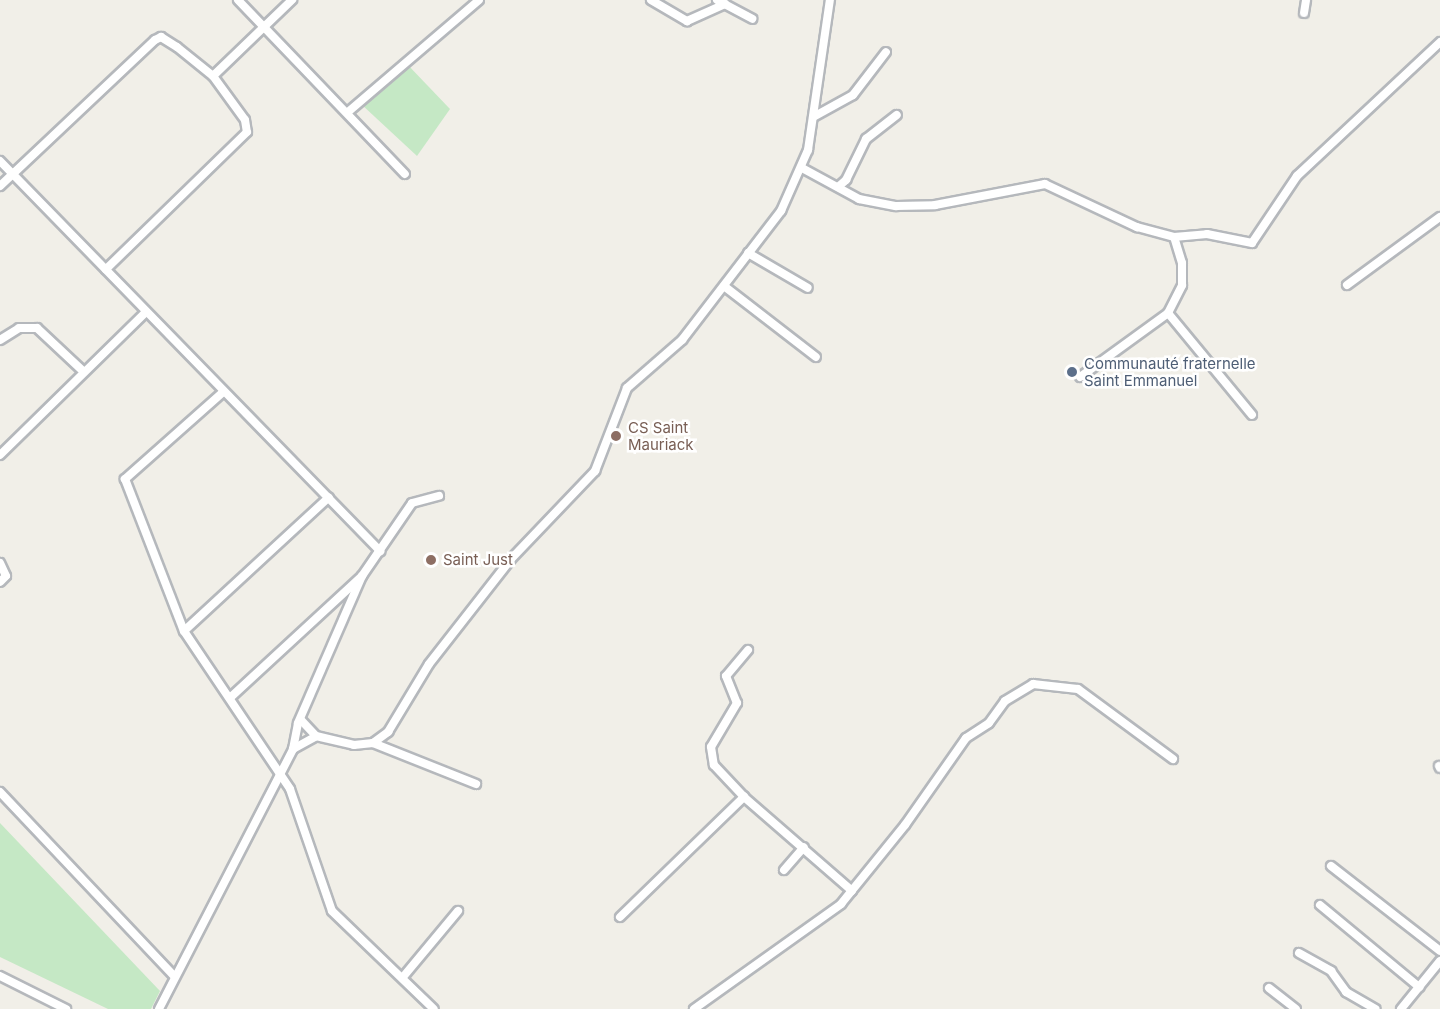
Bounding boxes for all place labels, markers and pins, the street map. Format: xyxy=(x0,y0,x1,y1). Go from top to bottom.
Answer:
place label: Communauté fraternelle Saint Emmanuel xyxy=(1084,354,1256,389)
marker: Communauté fraternelle Saint Emmanuel xyxy=(1065,365,1079,379)
place label: CS Saint Mauriack xyxy=(628,418,694,453)
marker: CS Saint Mauriack xyxy=(609,429,623,443)
place label: Saint Just xyxy=(443,551,513,569)
marker: Saint Just xyxy=(424,553,438,567)

